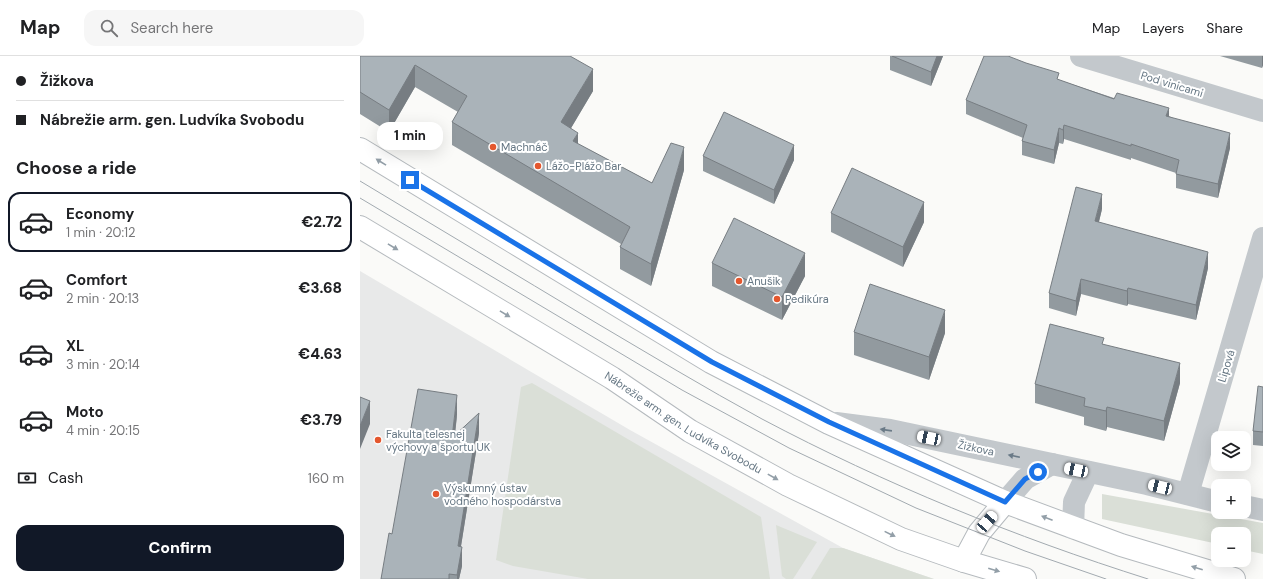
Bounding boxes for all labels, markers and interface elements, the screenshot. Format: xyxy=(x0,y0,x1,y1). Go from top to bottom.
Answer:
search box xyxy=(84,10,364,46)
text: Map xyxy=(20,15,60,40)
icon: search xyxy=(98,17,120,39)
text: Search here xyxy=(130,18,213,38)
text: Map xyxy=(1092,19,1120,37)
text: Layers xyxy=(1142,19,1184,37)
text: Share xyxy=(1206,19,1243,37)
street label: Pod vinicami xyxy=(1139,68,1205,100)
text: Žižkova xyxy=(40,71,94,91)
text: Nábrežie arm. gen. Ludvíka Svobodu xyxy=(40,110,304,130)
callout: 1 min xyxy=(377,122,443,150)
text: 1 min xyxy=(394,127,426,144)
place label: Machnáč xyxy=(501,140,547,154)
marker: Machnáč xyxy=(488,142,498,152)
text: Choose a ride xyxy=(16,156,137,180)
one-way arrow xyxy=(375,159,387,166)
place label: Lážo-Plážo Bar xyxy=(546,159,621,173)
marker: Lážo-Plážo Bar xyxy=(533,161,543,171)
route end xyxy=(401,171,419,189)
icon: car xyxy=(18,204,54,240)
text: Economy xyxy=(66,204,134,224)
text: €2.72 xyxy=(301,212,342,232)
text: 1 min · 20:12 xyxy=(66,224,136,241)
one-way arrow xyxy=(388,243,398,251)
icon: car xyxy=(18,270,54,306)
text: Comfort xyxy=(66,270,127,290)
place label: Anušik xyxy=(747,274,781,288)
marker: Anušik xyxy=(734,276,744,286)
text: €3.68 xyxy=(299,278,342,298)
text: 2 min · 20:13 xyxy=(66,290,139,307)
place label: Pedikúra xyxy=(785,292,829,306)
marker: Pedikúra xyxy=(772,294,782,304)
one-way arrow xyxy=(500,310,510,318)
icon: car xyxy=(18,336,54,372)
text: XL xyxy=(66,336,84,356)
text: €4.63 xyxy=(298,344,342,364)
street label: Lipová xyxy=(1214,348,1238,384)
text: 3 min · 20:14 xyxy=(66,356,140,373)
street label: Nábrežie arm. gen. Ludvíka Svobodu xyxy=(602,368,765,476)
icon: car xyxy=(18,402,54,438)
text: Moto xyxy=(66,402,104,422)
text: €3.79 xyxy=(300,410,342,430)
text: 4 min · 20:15 xyxy=(66,422,140,439)
one-way arrow xyxy=(880,426,892,433)
place label: Fakulta telesnej výchovy a športu UK xyxy=(386,427,491,454)
car xyxy=(916,430,942,446)
map controls xyxy=(1211,431,1251,567)
button: layers xyxy=(1211,431,1251,471)
marker: Fakulta telesnej výchovy a športu UK xyxy=(373,435,383,445)
street label: Žižkova xyxy=(957,437,995,459)
one-way arrow xyxy=(1007,453,1020,459)
car xyxy=(1063,462,1089,478)
route start xyxy=(1029,463,1047,481)
icon: cash xyxy=(16,467,38,489)
text: Cash xyxy=(48,468,83,488)
text: 160 m xyxy=(308,470,344,487)
one-way arrow xyxy=(768,473,779,480)
car xyxy=(1147,478,1173,496)
button: + xyxy=(1211,479,1251,519)
place label: Výskumný ústav vodného hospodárstva xyxy=(444,481,561,508)
marker: Výskumný ústav vodného hospodárstva xyxy=(431,489,441,499)
car xyxy=(975,509,999,535)
one-way arrow xyxy=(1041,514,1053,520)
button: Confirm xyxy=(16,525,344,571)
button: − xyxy=(1211,527,1251,567)
one-way arrow xyxy=(884,531,896,537)
one-way arrow xyxy=(1190,565,1202,571)
one-way arrow xyxy=(989,567,1001,573)

